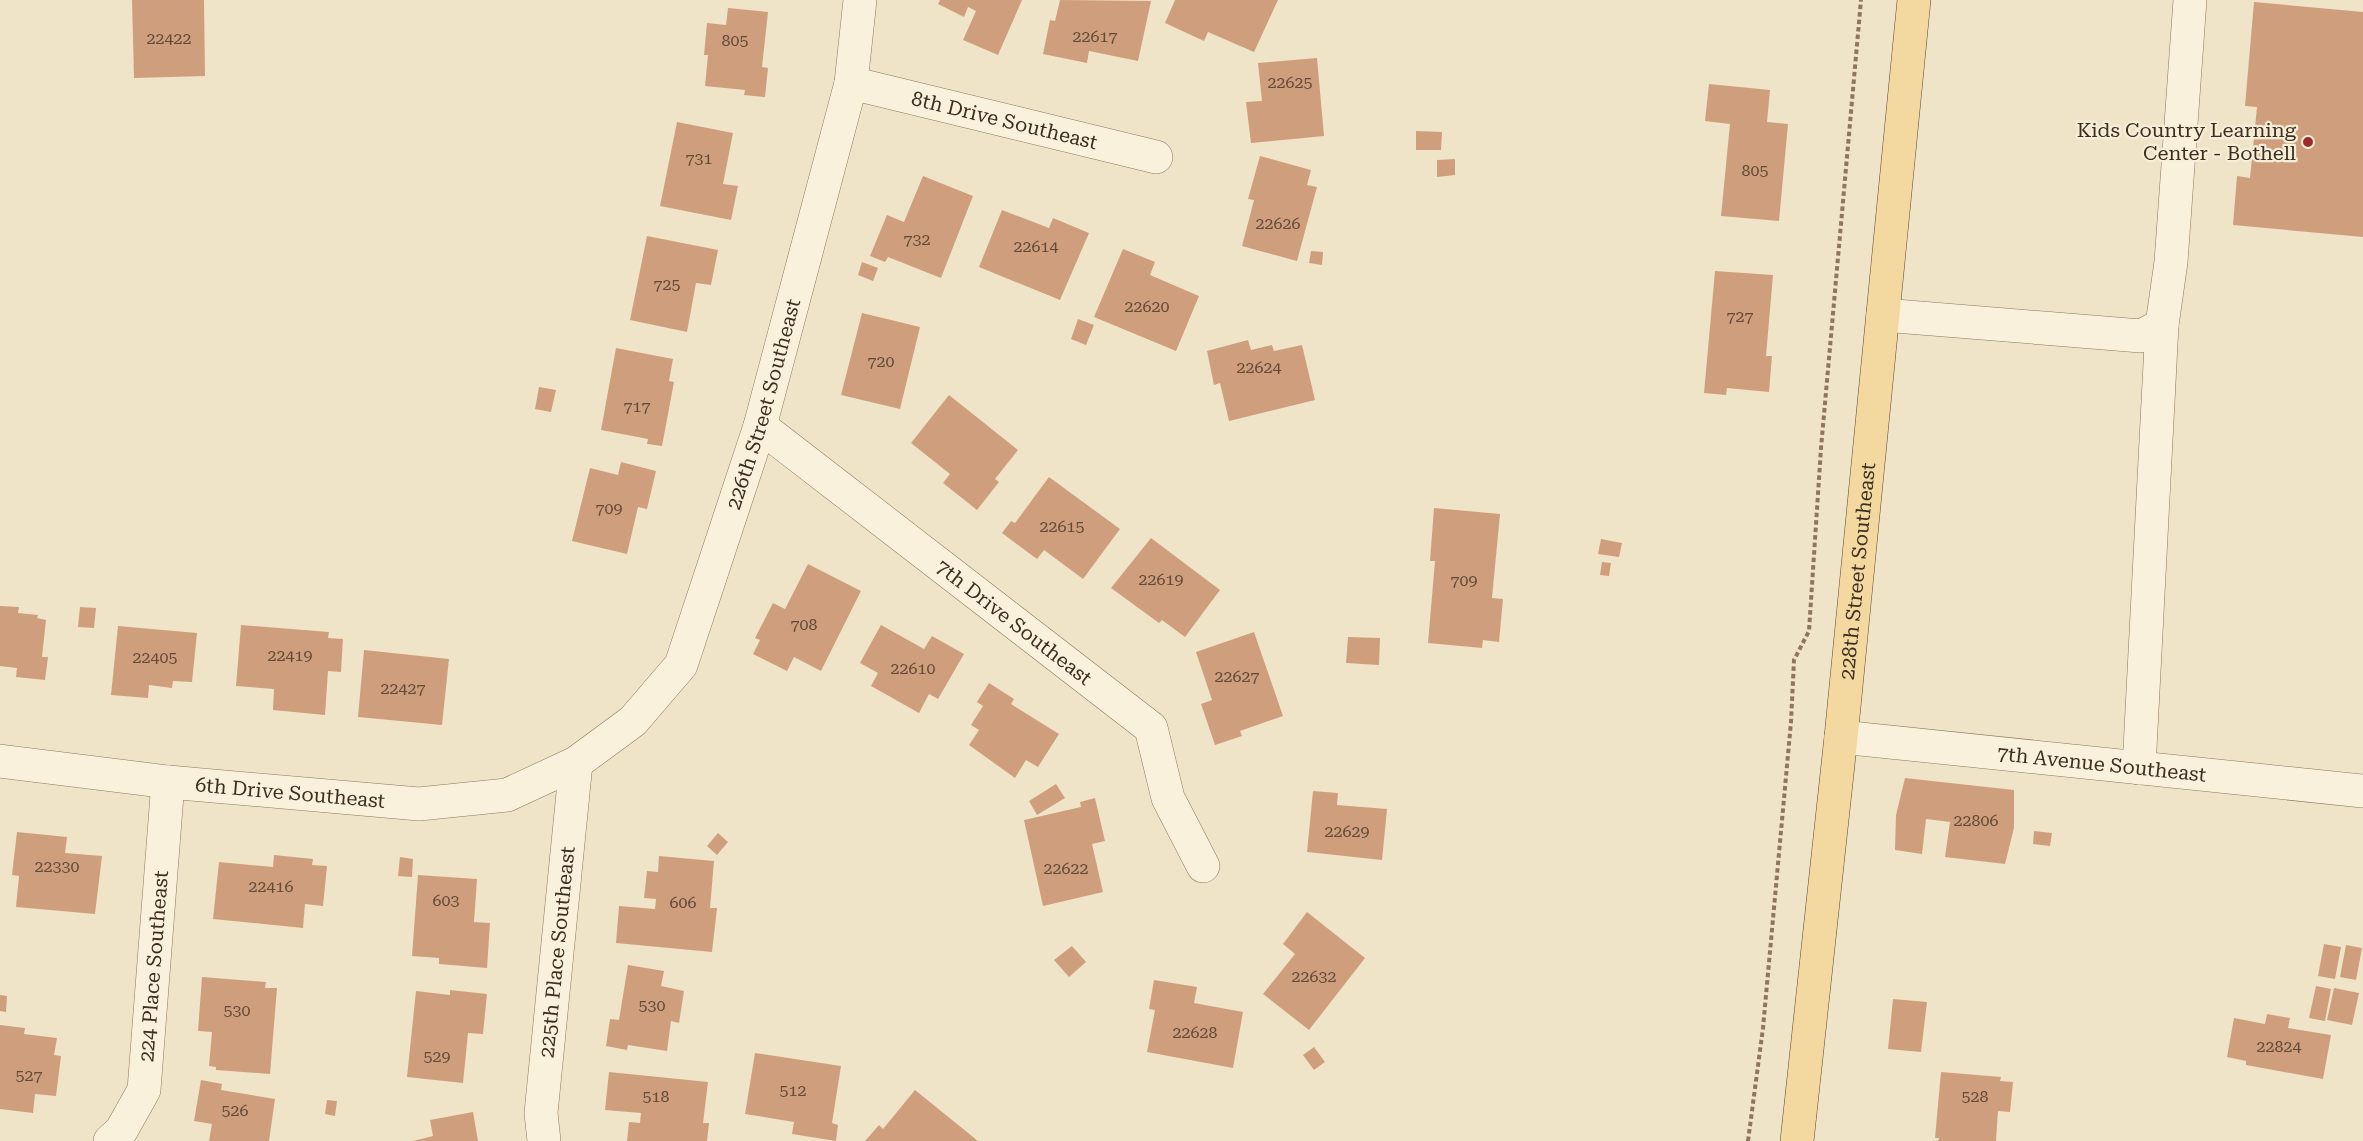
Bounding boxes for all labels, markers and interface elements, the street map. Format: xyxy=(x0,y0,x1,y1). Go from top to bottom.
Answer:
house number: 22617 xyxy=(1073,27,1117,46)
house number: 22422 xyxy=(147,29,191,48)
house number: 805 xyxy=(722,31,748,50)
house number: 22625 xyxy=(1268,73,1312,92)
street label: 8th Drive Southeast xyxy=(909,86,1101,155)
place label: Kids Country Learning Center - Bothell xyxy=(2077,118,2297,165)
marker: Kids Country Learning Center - Bothell xyxy=(2301,135,2315,149)
house number: 731 xyxy=(686,149,712,168)
house number: 805 xyxy=(1742,161,1768,180)
house number: 22626 xyxy=(1256,214,1300,233)
house number: 732 xyxy=(904,230,930,249)
house number: 22614 xyxy=(1014,237,1058,256)
house number: 725 xyxy=(654,275,680,294)
street label: 226th Street Southeast xyxy=(721,296,805,513)
house number: 22620 xyxy=(1125,297,1169,316)
house number: 727 xyxy=(1727,307,1753,326)
house number: 720 xyxy=(868,352,894,371)
house number: 22624 xyxy=(1237,358,1281,377)
house number: 717 xyxy=(624,397,650,416)
street label: 228th Street Southeast xyxy=(1835,461,1880,681)
house number: 709 xyxy=(596,499,622,518)
house number: 22615 xyxy=(1040,517,1084,536)
street label: 7th Drive Southeast xyxy=(931,554,1097,690)
house number: 22619 xyxy=(1139,570,1183,589)
house number: 709 xyxy=(1451,571,1477,590)
house number: 708 xyxy=(791,615,817,634)
house number: 22419 xyxy=(268,646,312,665)
house number: 22405 xyxy=(133,648,177,667)
house number: 22610 xyxy=(891,659,935,678)
house number: 22627 xyxy=(1215,667,1259,686)
house number: 22427 xyxy=(381,679,425,698)
street label: 7th Avenue Southeast xyxy=(1996,741,2208,787)
street label: 6th Drive Southeast xyxy=(194,772,387,813)
house number: 22806 xyxy=(1954,811,1998,830)
house number: 22629 xyxy=(1325,822,1369,841)
street label: 225th Place Southeast xyxy=(535,845,580,1059)
house number: 22330 xyxy=(35,857,79,876)
house number: 22622 xyxy=(1044,859,1088,878)
street label: 224 Place Southeast xyxy=(134,869,173,1063)
house number: 22416 xyxy=(249,877,293,896)
house number: 603 xyxy=(433,891,459,910)
house number: 606 xyxy=(670,893,696,912)
house number: 22632 xyxy=(1292,967,1336,986)
house number: 530 xyxy=(639,996,665,1015)
house number: 530 xyxy=(224,1001,250,1020)
house number: 22628 xyxy=(1173,1023,1217,1042)
house number: 22824 xyxy=(2257,1037,2301,1056)
house number: 529 xyxy=(424,1047,450,1066)
house number: 527 xyxy=(16,1066,42,1085)
house number: 512 xyxy=(780,1081,806,1100)
house number: 518 xyxy=(643,1087,669,1106)
house number: 528 xyxy=(1962,1087,1988,1106)
house number: 526 xyxy=(222,1101,248,1120)

